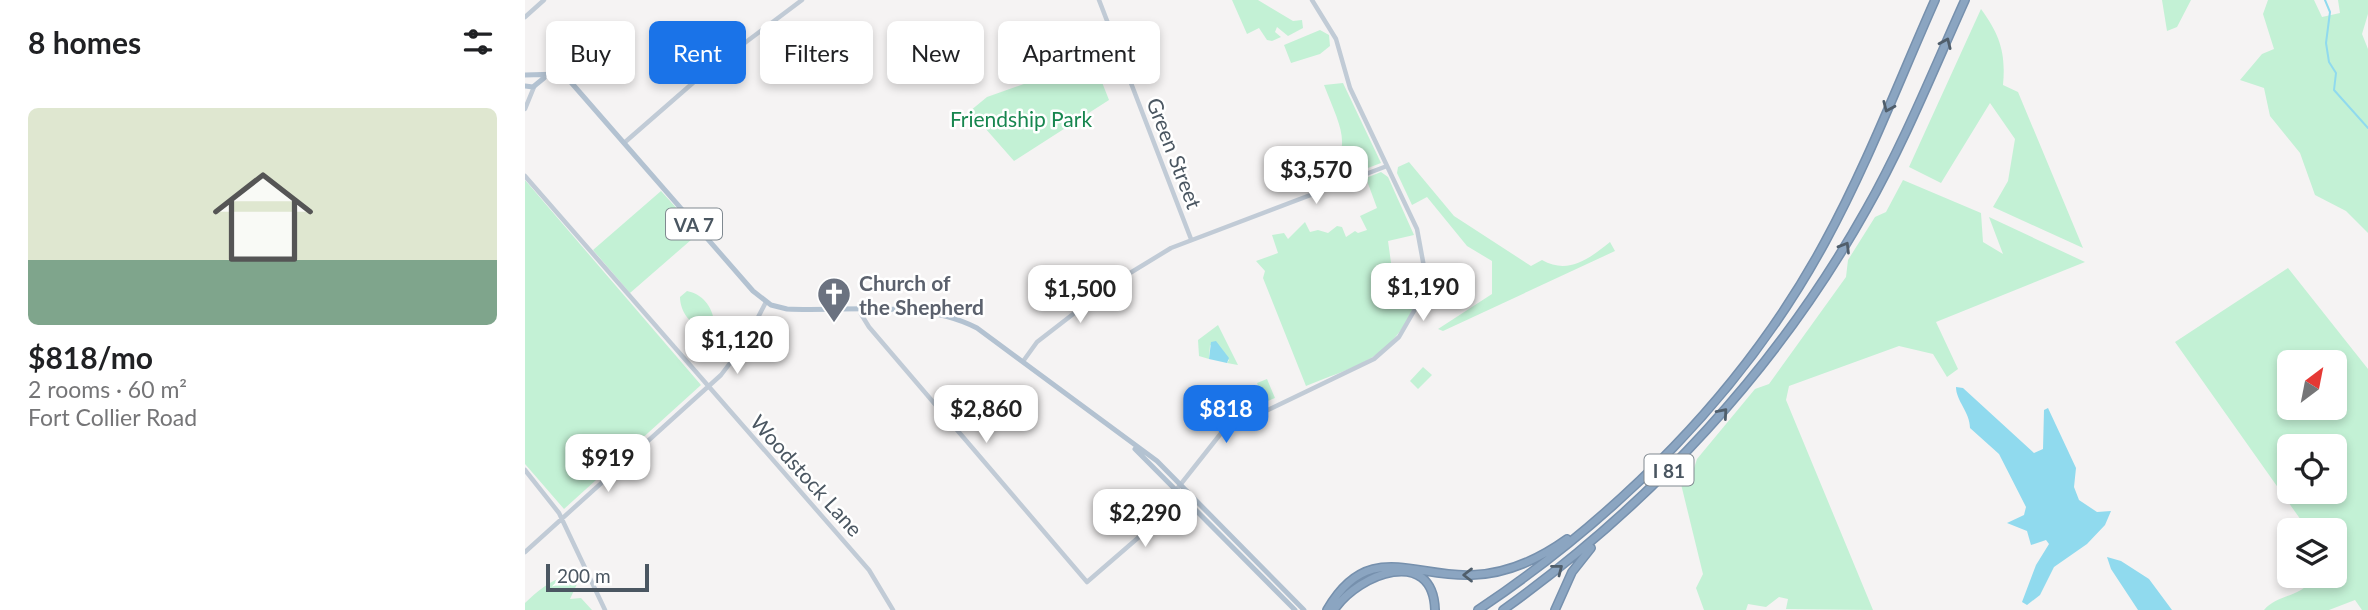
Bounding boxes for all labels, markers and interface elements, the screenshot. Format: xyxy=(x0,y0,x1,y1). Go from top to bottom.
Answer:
chip: Buy xyxy=(546,21,635,84)
chip: Rent xyxy=(649,21,746,84)
chip: Filters xyxy=(760,21,873,84)
chip: New xyxy=(887,21,984,84)
chip: Apartment xyxy=(998,21,1160,84)
icon: filters xyxy=(459,23,497,61)
text: 8 homes xyxy=(28,24,141,60)
one-way arrow xyxy=(1938,38,1952,50)
street label: Green Street xyxy=(1142,94,1208,213)
one-way arrow xyxy=(1882,100,1896,112)
park label: Friendship Park xyxy=(950,106,1092,131)
pin: $3,570 xyxy=(1259,146,1373,206)
icon: home xyxy=(200,154,326,280)
text: $3,570 xyxy=(1280,155,1352,183)
road number: VA 7 xyxy=(666,208,722,240)
one-way arrow xyxy=(1837,241,1850,254)
pin: $1,190 xyxy=(1366,264,1480,323)
pin: $1,500 xyxy=(1023,266,1137,325)
place label: Church of the Shepherd xyxy=(859,270,984,319)
text: $1,190 xyxy=(1387,272,1459,300)
text: $1,500 xyxy=(1044,274,1116,302)
church icon: Church of the Shepherd xyxy=(815,275,853,324)
pin: $1,120 xyxy=(680,316,794,376)
text: $1,120 xyxy=(701,325,773,353)
text: $818/mo xyxy=(28,339,153,375)
north arrow xyxy=(2277,350,2347,420)
map controls xyxy=(2277,350,2347,588)
text: 2 rooms · 60 m² xyxy=(28,375,187,403)
pin: $2,860 xyxy=(929,386,1043,445)
pin: $818 xyxy=(1185,386,1267,445)
text: $2,860 xyxy=(950,394,1022,422)
text: $818 xyxy=(1199,394,1253,422)
text: Fort Collier Road xyxy=(28,403,197,431)
one-way arrow xyxy=(1715,408,1727,421)
street label: Woodstock Lane xyxy=(746,409,868,541)
pin: $919 xyxy=(567,434,649,494)
button: locate xyxy=(2277,434,2347,504)
text: $919 xyxy=(581,443,635,471)
road number: I 81 xyxy=(1645,454,1693,485)
pin: $2,290 xyxy=(1088,490,1202,549)
text: $2,290 xyxy=(1109,498,1181,526)
button: layers xyxy=(2277,518,2347,588)
scale bar xyxy=(546,561,649,593)
text: 200 m xyxy=(557,564,611,587)
one-way arrow xyxy=(1550,565,1563,578)
one-way arrow xyxy=(1462,567,1473,583)

